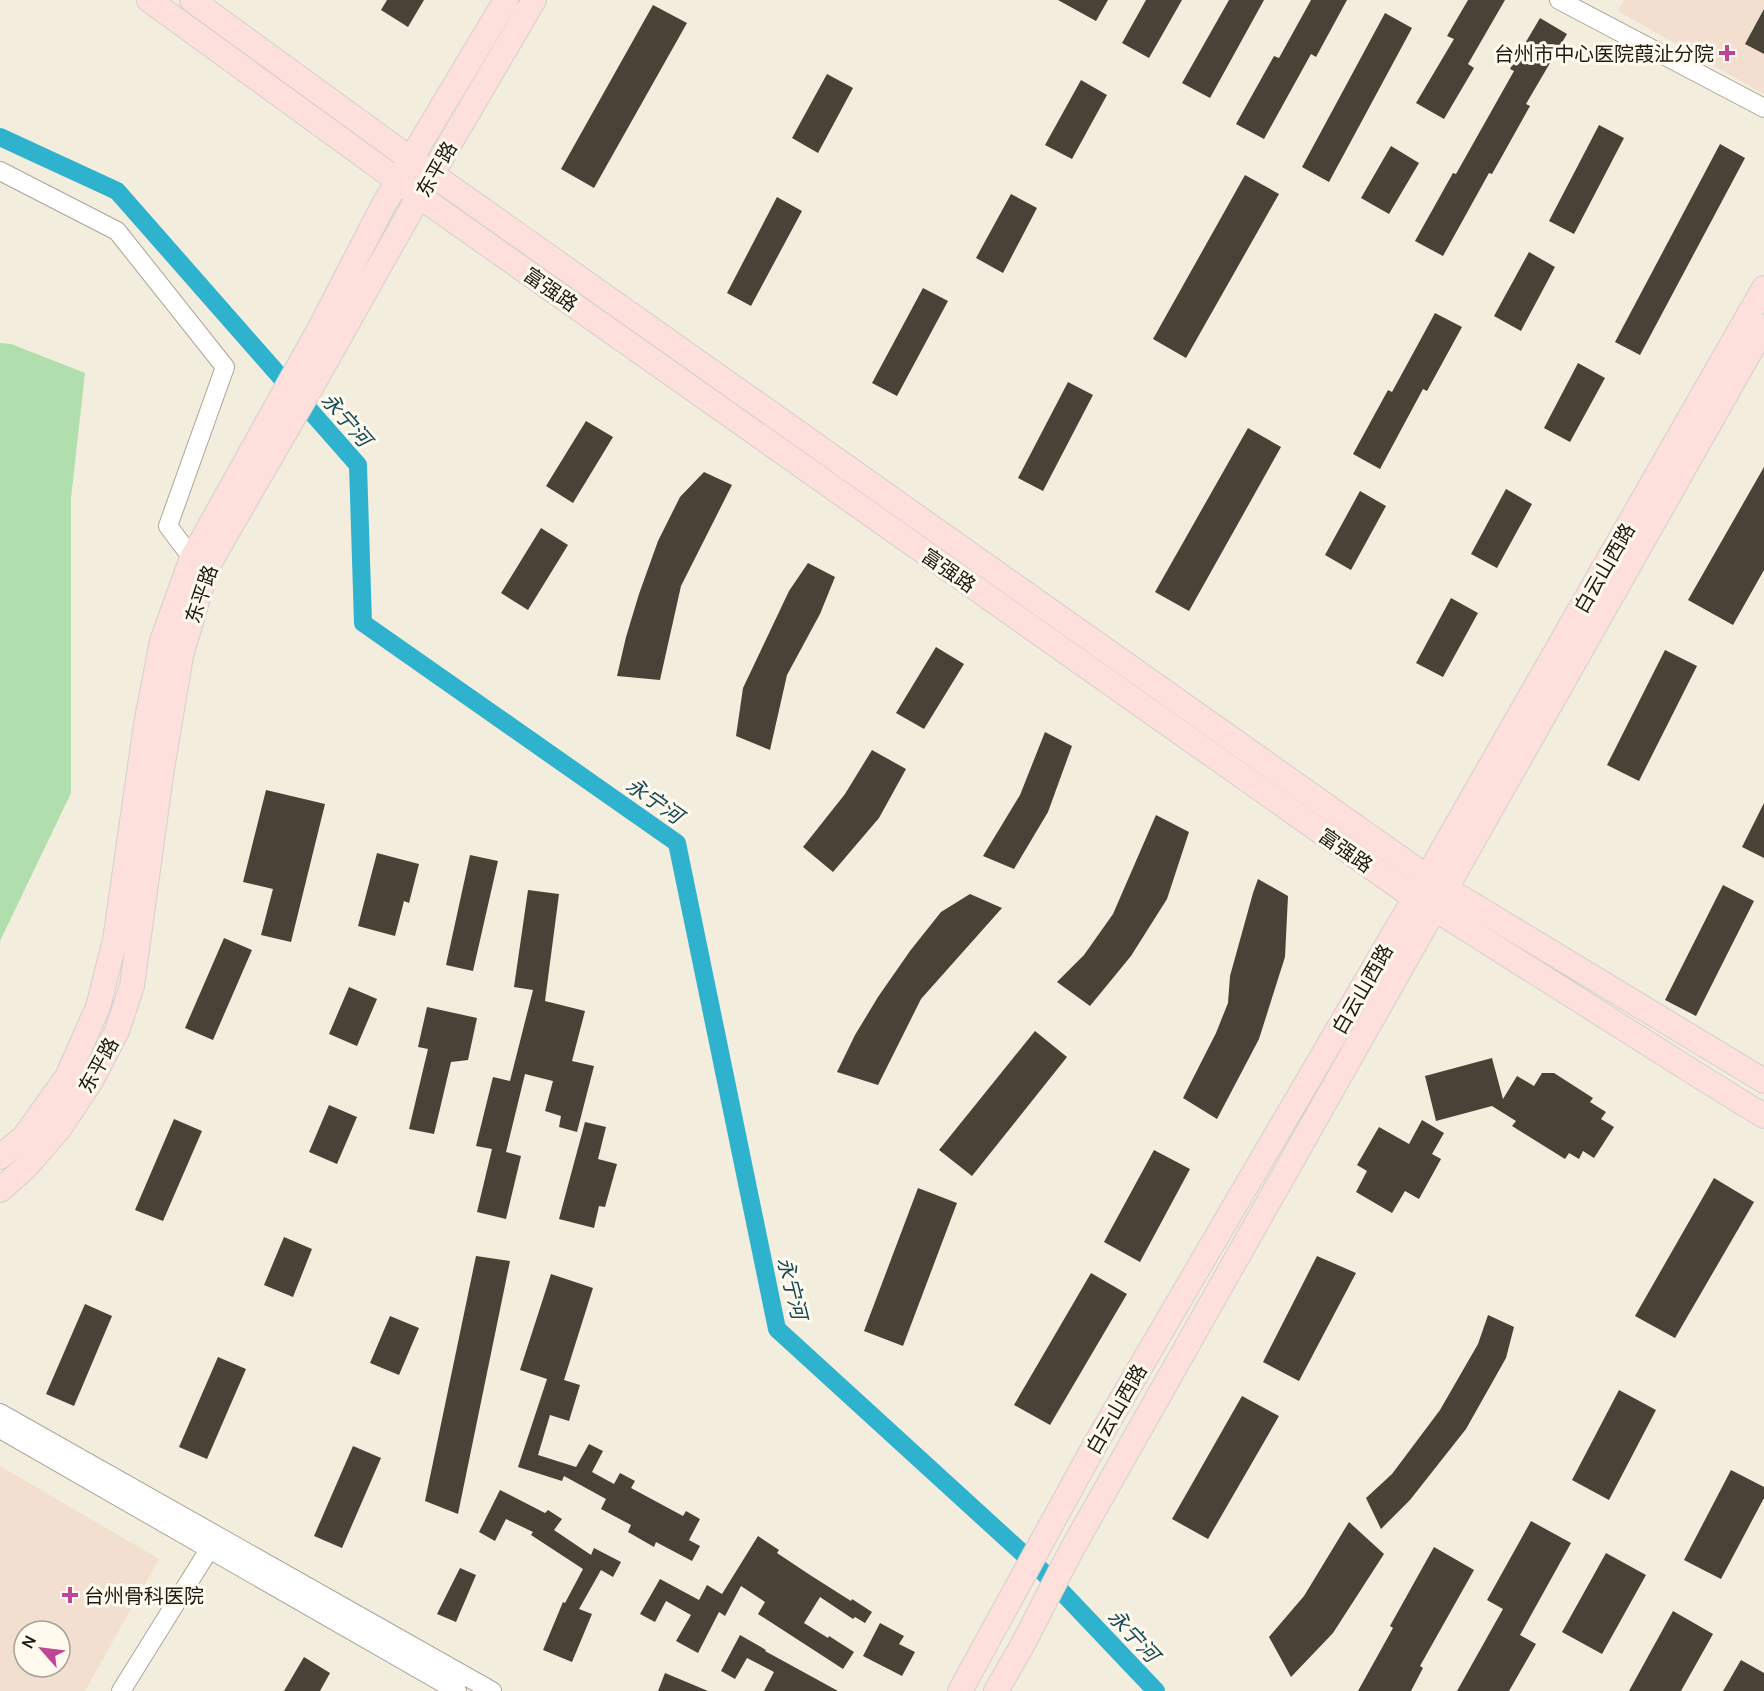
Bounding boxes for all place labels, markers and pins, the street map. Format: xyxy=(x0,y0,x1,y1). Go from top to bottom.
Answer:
place label: 台州市中心医院葭沚分院 xyxy=(1494,40,1714,67)
marker: 台州市中心医院葭沚分院 xyxy=(1718,44,1736,62)
place label: 台州骨科医院 xyxy=(84,1582,204,1609)
marker: 台州骨科医院 xyxy=(61,1586,79,1604)

